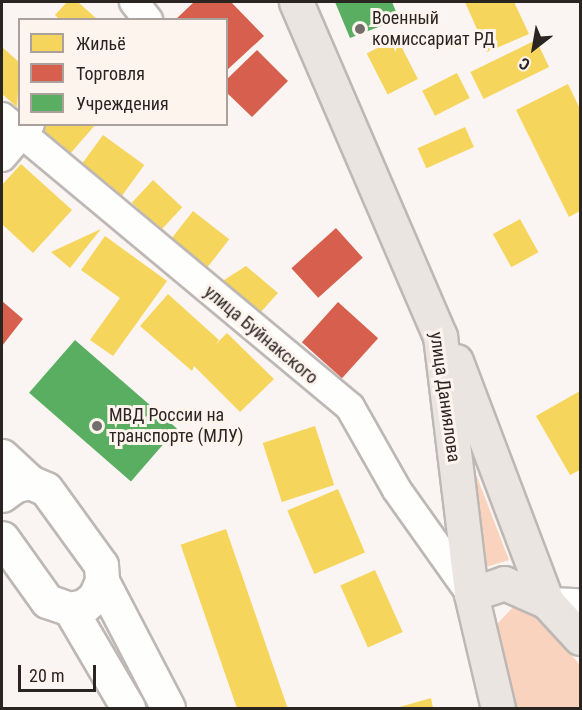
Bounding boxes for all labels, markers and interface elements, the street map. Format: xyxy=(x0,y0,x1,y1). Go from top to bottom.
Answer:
place label: Военный комиссариат РД xyxy=(372,8,495,50)
legend xyxy=(18,18,228,126)
north arrow xyxy=(504,18,564,78)
marker: Военный комиссариат РД xyxy=(353,22,367,36)
text: Жильё xyxy=(76,33,126,54)
text: С xyxy=(516,53,533,74)
text: Торговля xyxy=(76,63,145,84)
text: Учреждения xyxy=(76,93,169,114)
street label: улица Буйнакского xyxy=(200,281,322,389)
street label: улица Даниялова xyxy=(425,331,465,463)
place label: МВД России на транспорте (МЛУ) xyxy=(109,405,244,448)
marker: МВД России на транспорте (МЛУ) xyxy=(90,419,104,433)
scale bar xyxy=(21,653,99,691)
text: 20 m xyxy=(29,665,64,686)

